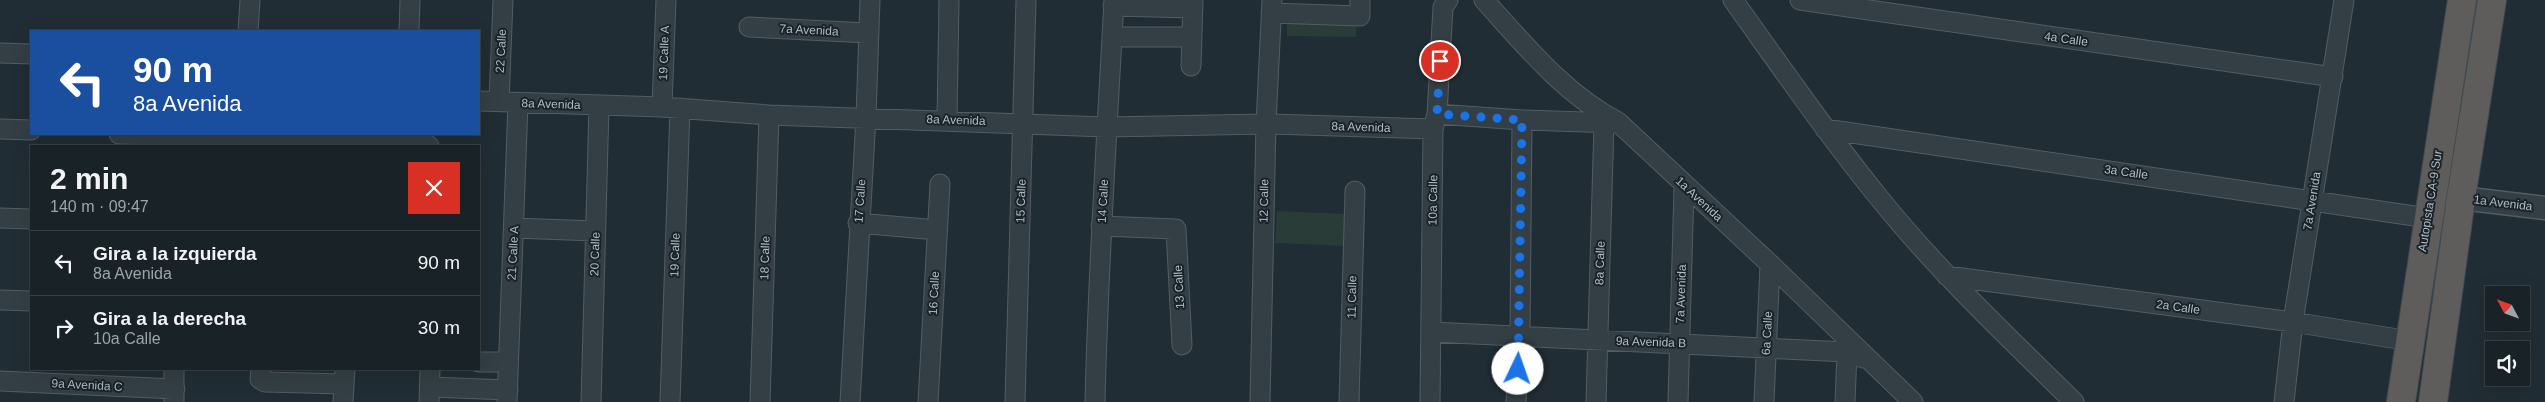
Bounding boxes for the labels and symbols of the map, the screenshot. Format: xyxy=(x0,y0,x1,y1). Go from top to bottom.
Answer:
street label: 7a Avenida xyxy=(779,21,839,39)
street label: 19 Calle A xyxy=(656,25,672,81)
street label: 22 Calle xyxy=(493,28,509,73)
street label: 4a Calle xyxy=(2043,29,2089,49)
pin xyxy=(1419,40,1461,82)
street label: 8a Avenida xyxy=(521,96,581,112)
street label: 8a Avenida xyxy=(926,112,986,128)
street label: 8a Avenida xyxy=(1331,119,1391,135)
street label: Autopista CA-9 Sur xyxy=(2415,149,2445,253)
street label: 3a Calle xyxy=(2103,162,2149,182)
street label: 7a Avenida xyxy=(2300,170,2324,231)
street label: 10a Calle xyxy=(1426,174,1440,225)
street label: 1a Avenida xyxy=(1673,174,1726,225)
street label: 17 Calle xyxy=(851,178,869,223)
street label: 15 Calle xyxy=(1013,178,1029,223)
street label: 14 Calle xyxy=(1095,178,1111,223)
street label: 12 Calle xyxy=(1257,179,1271,223)
street label: 1a Avenida xyxy=(2473,192,2534,214)
street label: 21 Calle A xyxy=(505,225,521,281)
street label: 20 Calle xyxy=(587,231,603,276)
street label: 19 Calle xyxy=(667,232,683,277)
street label: 18 Calle xyxy=(757,235,773,280)
street label: 8a Calle xyxy=(1592,240,1608,285)
street label: 13 Calle xyxy=(1171,264,1187,309)
street label: 7a Avenida xyxy=(1673,264,1689,324)
street label: 16 Calle xyxy=(926,270,942,315)
street label: 11 Calle xyxy=(1345,275,1359,319)
north arrow xyxy=(2485,286,2530,331)
street label: 2a Calle xyxy=(2155,297,2201,317)
street label: 6a Calle xyxy=(1759,310,1775,355)
street label: 9a Avenida B xyxy=(1616,334,1686,350)
position arrow xyxy=(1491,342,1543,394)
street label: 9a Avenida C xyxy=(51,376,123,394)

